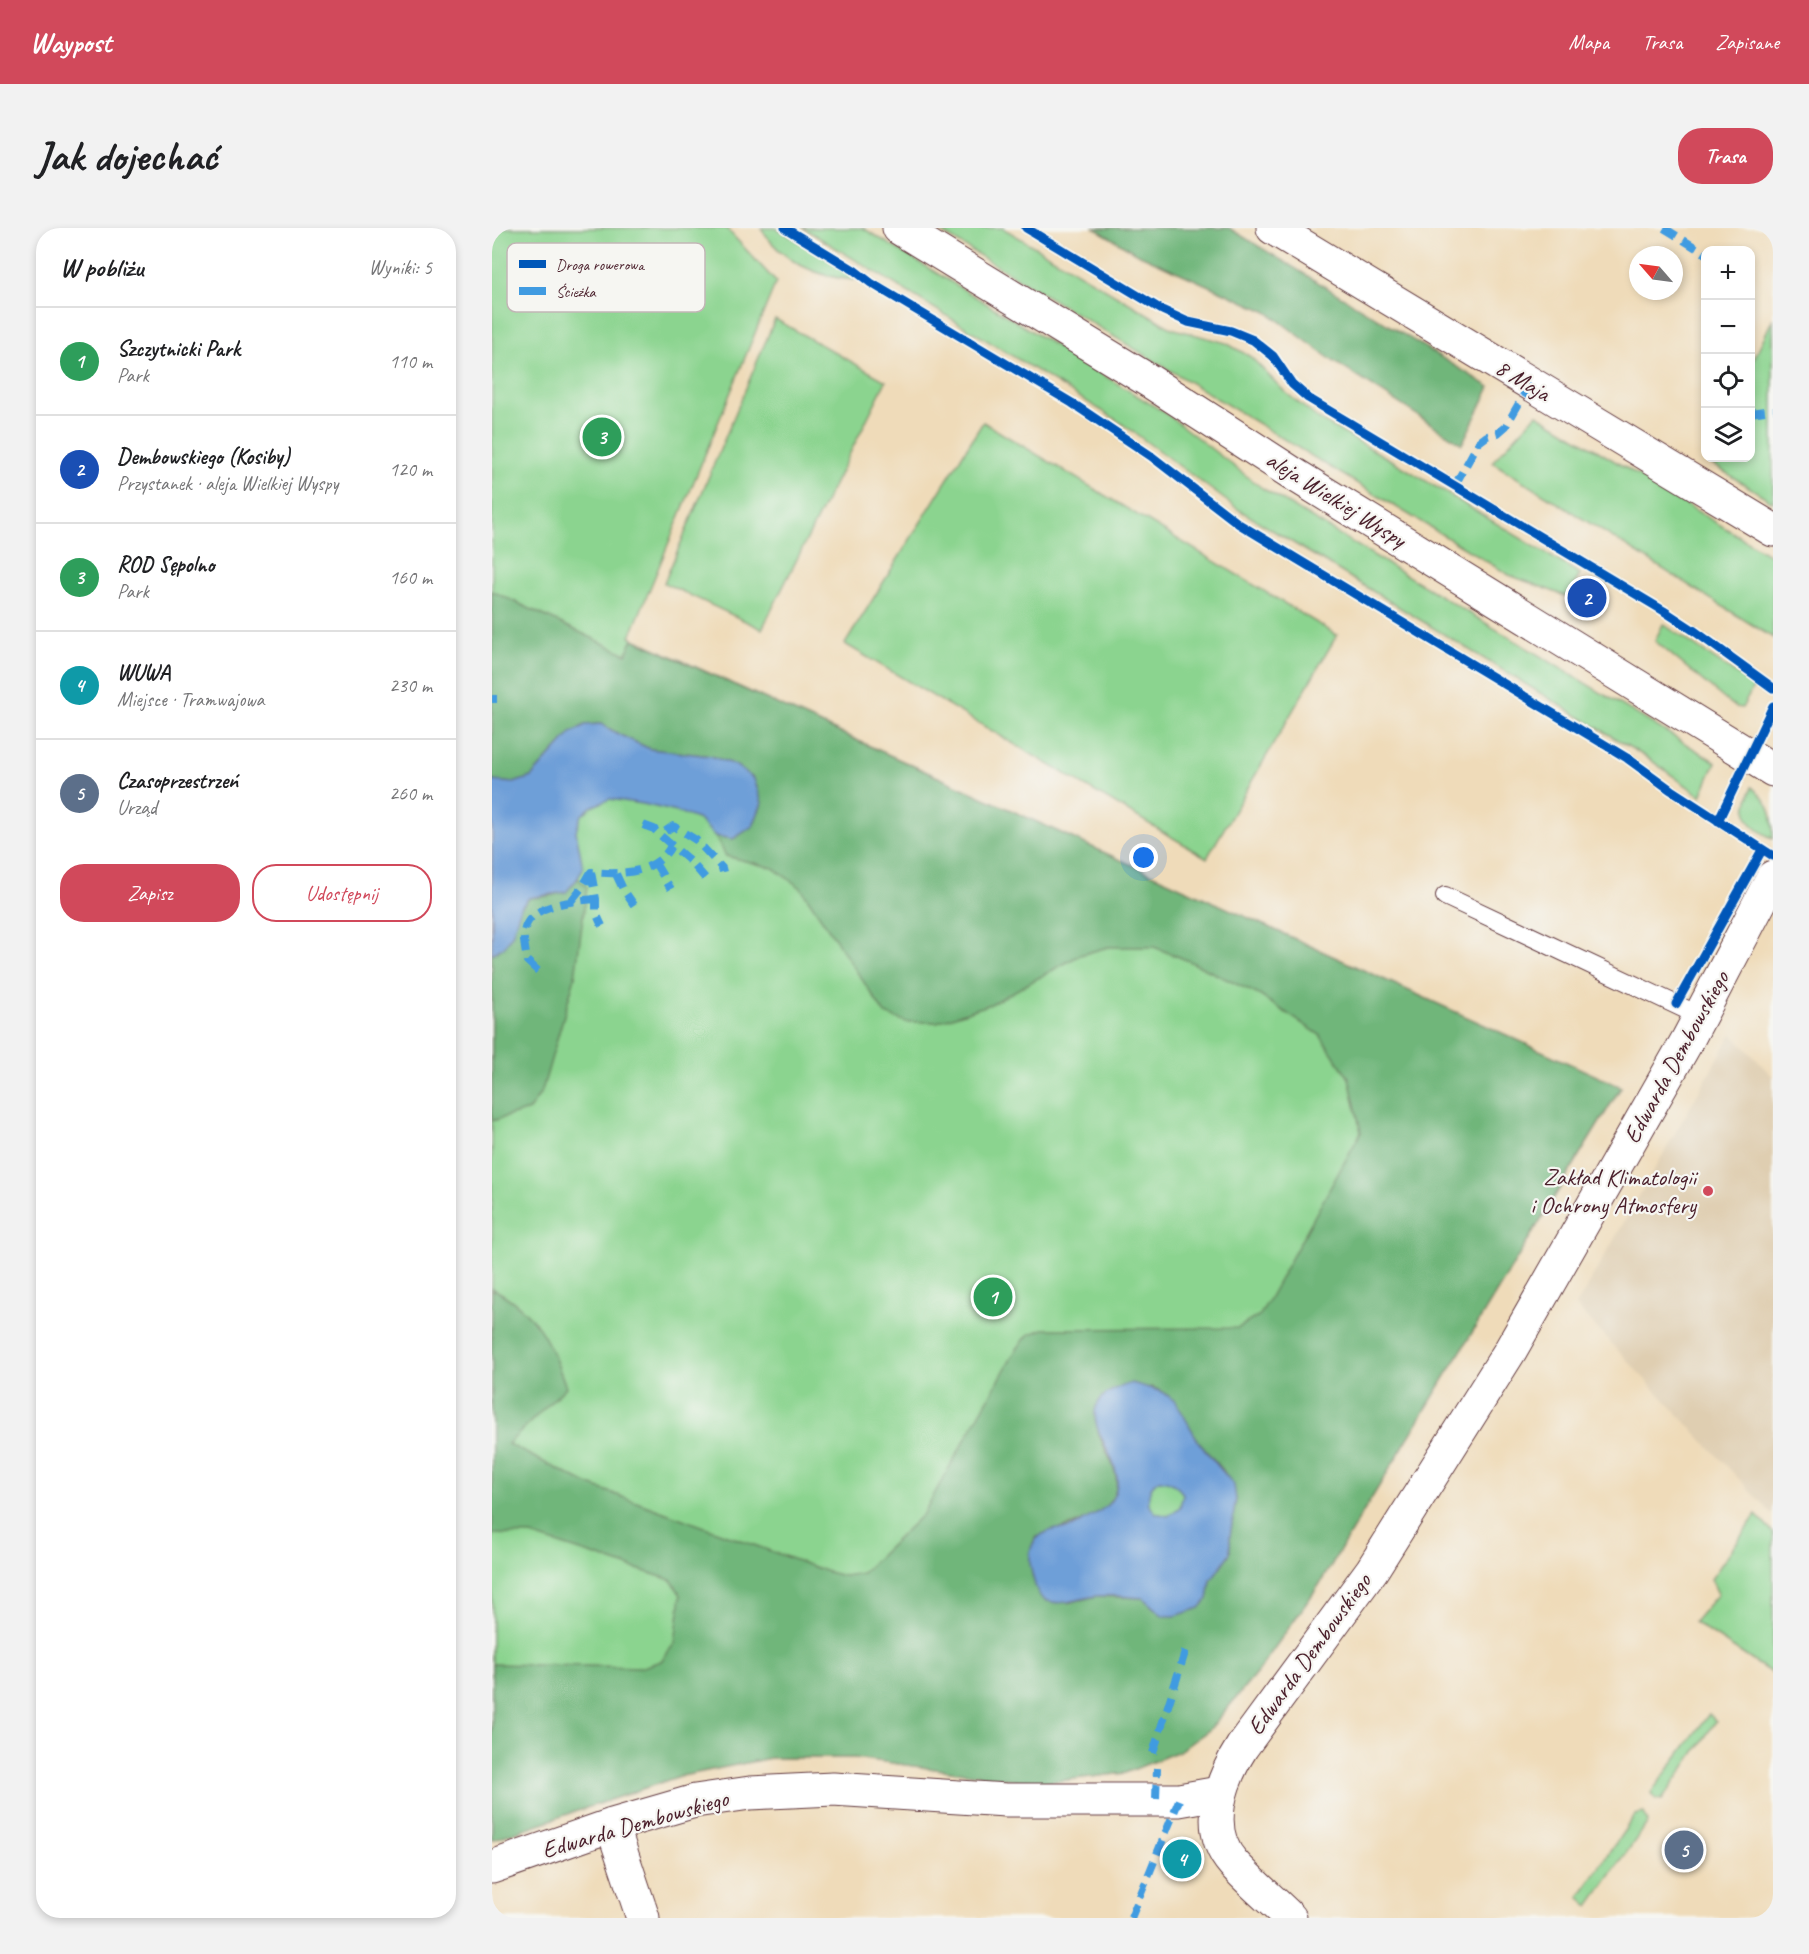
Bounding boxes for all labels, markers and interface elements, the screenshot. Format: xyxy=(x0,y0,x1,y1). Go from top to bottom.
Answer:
text: Waypost xyxy=(30,25,111,60)
text: Mapa xyxy=(1569,29,1609,55)
text: Trasa xyxy=(1642,29,1682,55)
text: Zapisane xyxy=(1715,29,1779,55)
button: Trasa xyxy=(1678,128,1773,184)
text: Jak dojechać xyxy=(36,130,217,183)
legend xyxy=(507,243,705,312)
north arrow xyxy=(1629,246,1683,300)
map controls xyxy=(1701,246,1755,462)
button: + xyxy=(1701,246,1755,300)
text: W pobliżu xyxy=(60,251,143,284)
text: Wyniki: 5 xyxy=(369,255,432,280)
text: Droga rowerowa xyxy=(556,255,645,275)
text: Ścieżka xyxy=(556,282,597,302)
button: − xyxy=(1701,300,1755,354)
text: Szczytnicki Park xyxy=(117,335,240,363)
text: 1 xyxy=(75,349,84,374)
text: 110 m xyxy=(389,349,432,374)
street label: 8 Maja xyxy=(1490,352,1557,409)
button: locate xyxy=(1701,354,1755,408)
text: Park xyxy=(117,363,149,388)
button: layers xyxy=(1701,408,1755,462)
pin: 3 xyxy=(582,414,622,460)
text: Dembowskiego (Kosiby) xyxy=(117,443,290,471)
street label: aleja Wielkiej Wyspy xyxy=(1260,444,1413,555)
text: 2 xyxy=(75,457,84,482)
text: 120 m xyxy=(389,457,432,482)
text: Przystanek · aleja Wielkiej Wyspy xyxy=(117,471,338,496)
text: ROD Sępolno xyxy=(117,551,214,579)
text: 3 xyxy=(75,565,84,590)
text: 160 m xyxy=(389,565,432,590)
pin: 2 xyxy=(1568,576,1606,620)
text: Park xyxy=(117,579,149,604)
text: WUWA xyxy=(117,659,170,687)
text: 4 xyxy=(75,673,84,698)
text: 230 m xyxy=(389,673,432,698)
text: Miejsce · Tramwajowa xyxy=(117,687,264,712)
text: Czasoprzestrzeń xyxy=(117,767,238,795)
text: 5 xyxy=(75,781,84,806)
text: 260 m xyxy=(389,781,432,806)
text: Urząd xyxy=(117,795,157,820)
your location xyxy=(1129,843,1158,872)
button: Zapisz xyxy=(60,864,240,922)
button: Udostępnij xyxy=(252,864,432,922)
street label: Edwarda Dembowskiego xyxy=(1616,964,1736,1148)
place label: Zakład Klimatologii i Ochrony Atmosfery xyxy=(1530,1162,1699,1220)
marker: Zakład Klimatologii i Ochrony Atmosfery xyxy=(1701,1184,1715,1198)
pin: 1 xyxy=(974,1274,1012,1320)
street label: Edwarda Dembowskiego xyxy=(1240,1566,1379,1741)
street label: Edwarda Dembowskiego xyxy=(538,1783,733,1865)
pin: 5 xyxy=(1664,1828,1704,1872)
pin: 4 xyxy=(1162,1836,1202,1882)

